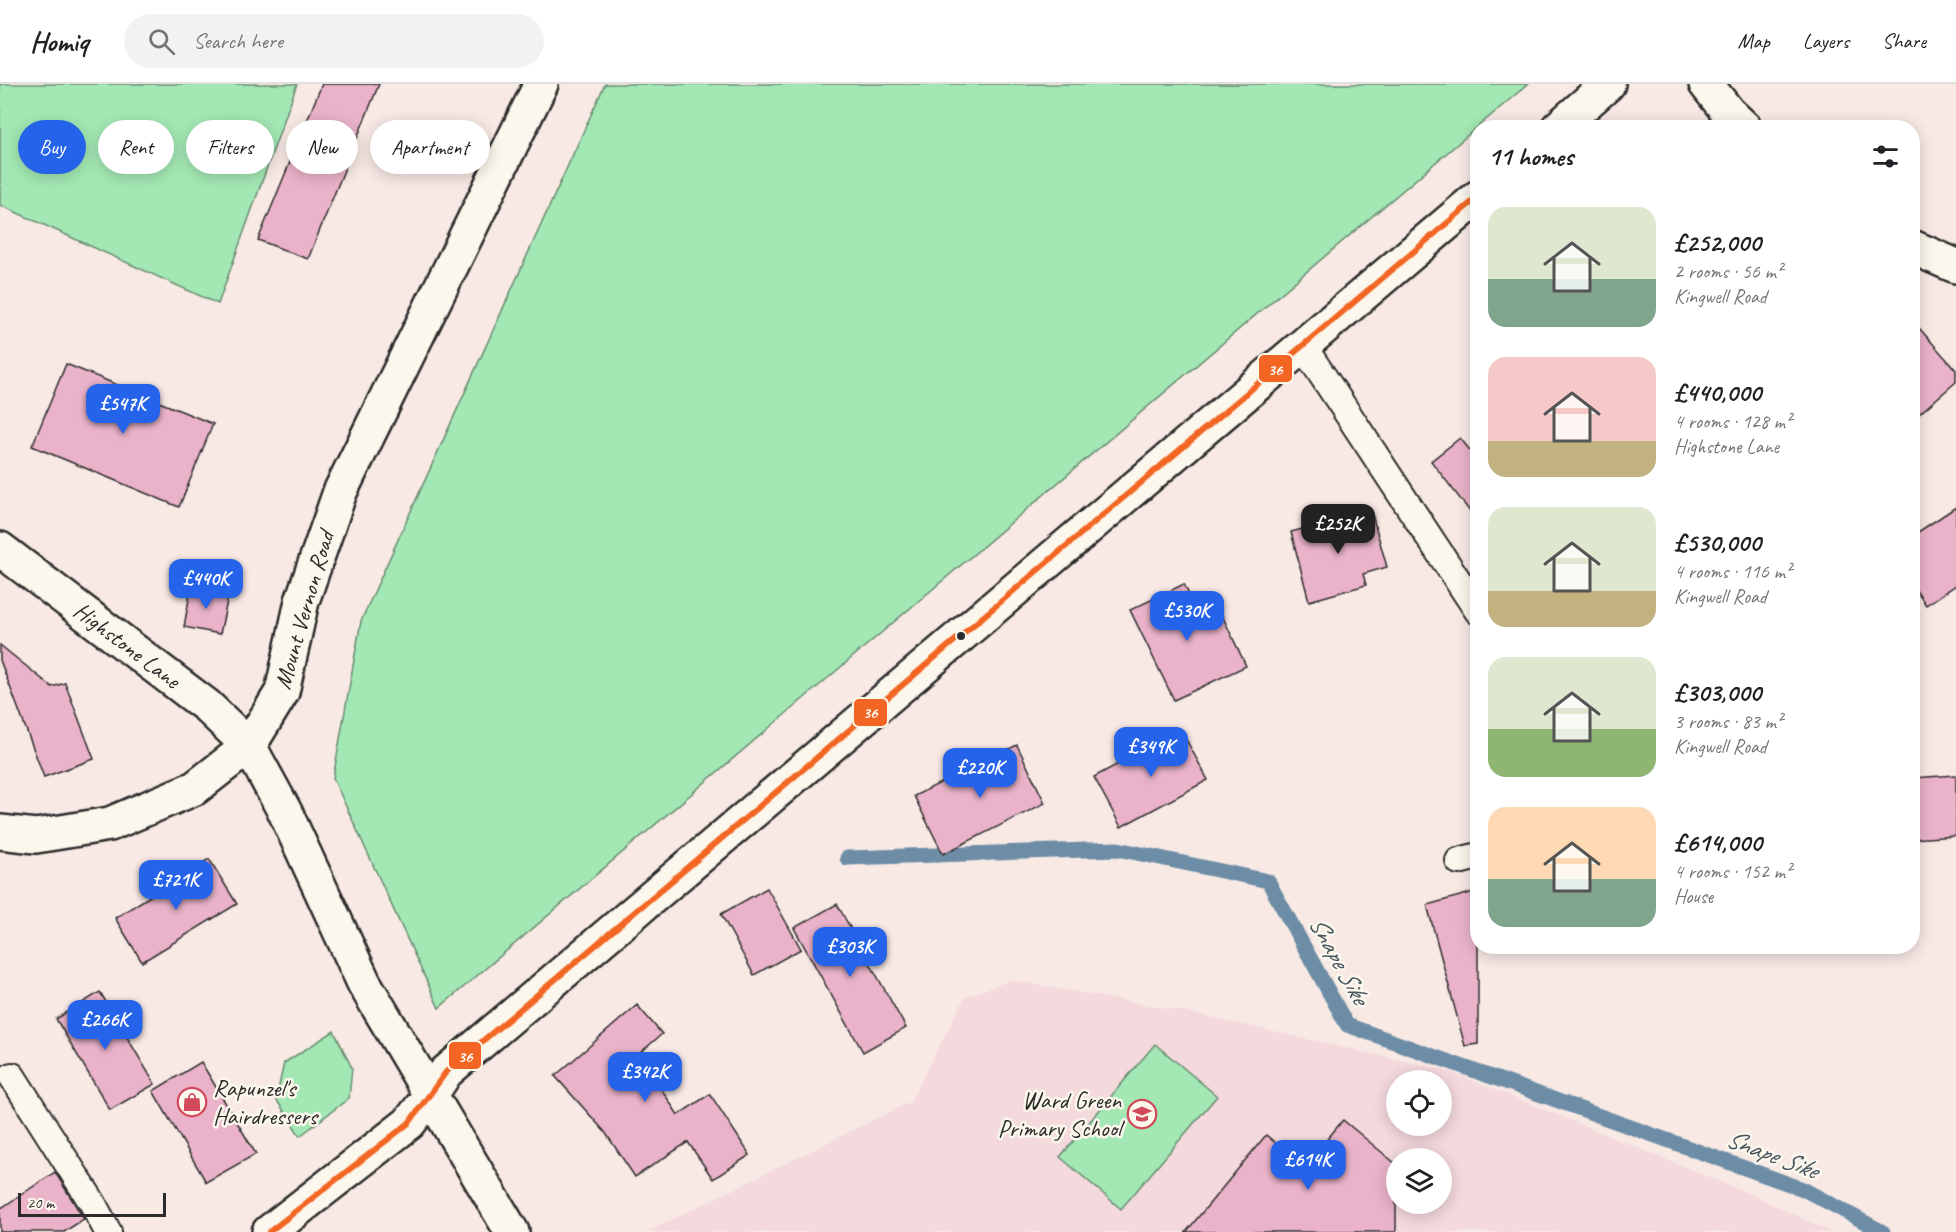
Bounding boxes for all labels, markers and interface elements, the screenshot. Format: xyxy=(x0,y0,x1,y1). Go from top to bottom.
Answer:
search box xyxy=(124,14,544,68)
text: Homiq xyxy=(30,24,88,59)
icon: search xyxy=(145,25,178,58)
text: Search here xyxy=(193,27,283,55)
text: Map xyxy=(1737,28,1770,54)
text: Layers xyxy=(1803,28,1849,54)
text: Share xyxy=(1882,28,1926,54)
chip: Buy xyxy=(18,120,86,174)
chip: Rent xyxy=(98,120,174,174)
chip: Filters xyxy=(186,120,274,174)
chip: New xyxy=(286,120,358,174)
chip: Apartment xyxy=(370,120,490,174)
text: 11 homes xyxy=(1488,140,1573,173)
icon: filters xyxy=(1869,140,1902,173)
text: £252,000 xyxy=(1674,226,1761,259)
icon: home xyxy=(1536,231,1608,303)
text: 2 rooms · 56 m² xyxy=(1674,259,1782,284)
text: Kingwell Road xyxy=(1674,284,1767,309)
line badge: 36 xyxy=(1258,354,1293,383)
text: 36 xyxy=(1268,360,1284,380)
text: £440,000 xyxy=(1674,376,1761,409)
icon: home xyxy=(1536,381,1608,453)
pin: £547K xyxy=(81,384,165,435)
text: £547K xyxy=(100,391,146,416)
text: 4 rooms · 128 m² xyxy=(1674,409,1791,434)
text: Highstone Lane xyxy=(1674,434,1779,459)
pin: £252K xyxy=(1296,504,1380,555)
text: £252K xyxy=(1315,511,1361,536)
street label: Mount Vernon Road xyxy=(267,524,342,692)
text: £530,000 xyxy=(1674,526,1761,559)
icon: home xyxy=(1536,531,1608,603)
pin: £440K xyxy=(164,559,248,610)
text: 4 rooms · 116 m² xyxy=(1674,559,1791,584)
text: £440K xyxy=(183,566,229,591)
text: Kingwell Road xyxy=(1674,584,1767,609)
pin: £530K xyxy=(1145,591,1229,642)
street label: Highstone Lane xyxy=(68,595,188,696)
text: £530K xyxy=(1164,598,1210,623)
unlabelled marker xyxy=(955,630,967,642)
text: £303,000 xyxy=(1674,676,1761,709)
icon: home xyxy=(1536,681,1608,753)
line badge: 36 xyxy=(853,698,888,727)
text: 36 xyxy=(863,703,879,723)
text: 3 rooms · 83 m² xyxy=(1674,709,1782,734)
pin: £349K xyxy=(1109,727,1193,778)
text: £349K xyxy=(1128,734,1174,759)
text: Kingwell Road xyxy=(1674,734,1767,759)
pin: £220K xyxy=(938,748,1022,799)
text: £220K xyxy=(957,755,1003,780)
text: £614,000 xyxy=(1674,826,1762,859)
icon: home xyxy=(1536,831,1608,903)
text: 4 rooms · 152 m² xyxy=(1674,859,1791,884)
pin: £721K xyxy=(134,860,218,911)
text: £721K xyxy=(153,867,199,892)
text: House xyxy=(1674,884,1713,909)
water label: Snape Sike xyxy=(1301,910,1379,1014)
pin: £303K xyxy=(808,927,892,978)
text: £303K xyxy=(827,934,873,959)
pin: £266K xyxy=(63,1000,147,1051)
text: £266K xyxy=(82,1007,129,1032)
line badge: 36 xyxy=(448,1041,482,1070)
text: 36 xyxy=(458,1047,474,1067)
pin: £342K xyxy=(603,1052,687,1103)
text: £342K xyxy=(622,1059,668,1084)
map controls xyxy=(1386,1070,1452,1214)
button: locate xyxy=(1386,1070,1452,1136)
place label: Rapunzel's Hairdressers xyxy=(213,1073,320,1131)
place label: Ward Green Primary School xyxy=(998,1085,1125,1143)
shop icon: Rapunzel's Hairdressers xyxy=(176,1086,208,1118)
school or university icon: Ward Green Primary School xyxy=(1126,1098,1158,1130)
water label: Snape Sike xyxy=(1722,1122,1827,1188)
pin: £614K xyxy=(1266,1140,1350,1191)
text: £614K xyxy=(1285,1147,1331,1172)
button: layers xyxy=(1386,1148,1452,1214)
scale bar xyxy=(18,1190,166,1218)
text: 20 m xyxy=(27,1193,54,1213)

